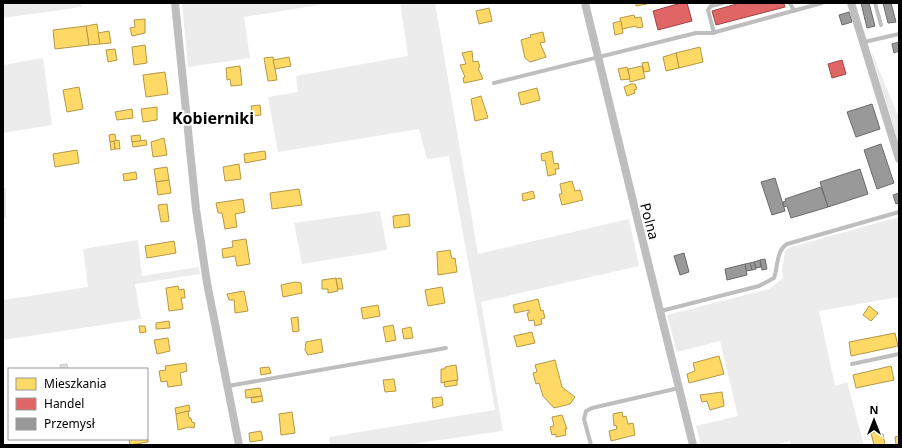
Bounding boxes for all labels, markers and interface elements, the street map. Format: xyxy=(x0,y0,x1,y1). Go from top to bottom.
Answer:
district label: Kobierniki xyxy=(172,107,254,129)
street label: Polna xyxy=(636,201,664,241)
legend xyxy=(8,368,148,440)
text: Mieszkania xyxy=(44,375,107,392)
text: Handel xyxy=(44,395,84,412)
north arrow xyxy=(854,400,894,440)
text: N xyxy=(870,402,878,417)
text: Przemysł xyxy=(44,415,96,432)

